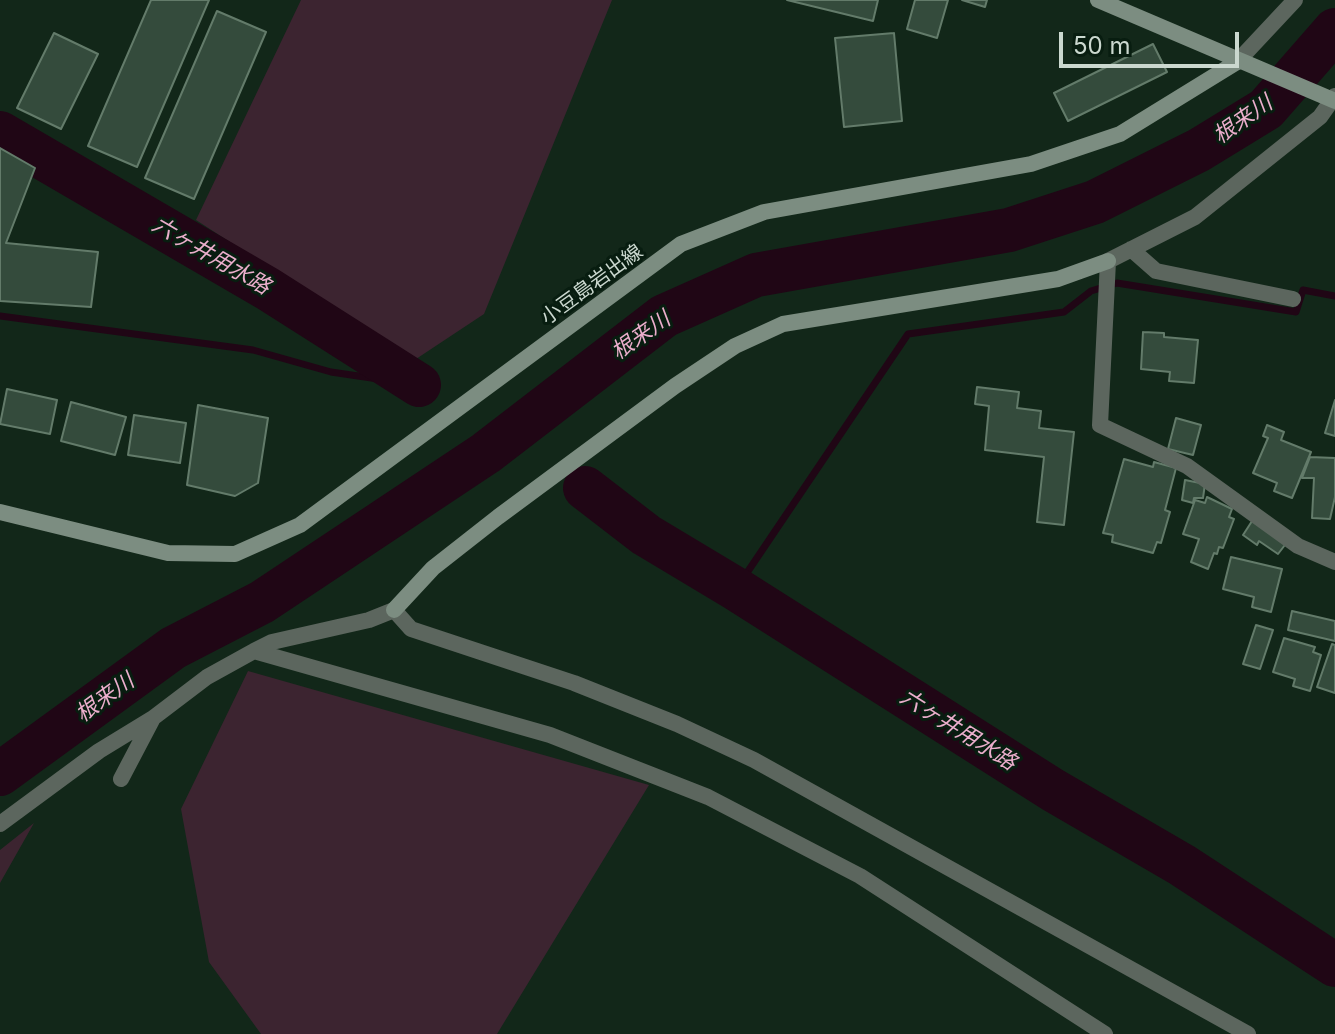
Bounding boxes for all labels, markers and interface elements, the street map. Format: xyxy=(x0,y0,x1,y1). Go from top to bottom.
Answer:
scale bar xyxy=(1063,16,1243,66)
text: 50 m xyxy=(1073,31,1131,60)
water label: 根来川 xyxy=(1208,90,1278,150)
water label: 六ヶ井用水路 xyxy=(147,212,275,300)
street label: 小豆島岩出線 xyxy=(536,240,648,330)
water label: 根来川 xyxy=(606,306,676,366)
water label: 根来川 xyxy=(71,668,139,728)
water label: 六ヶ井用水路 xyxy=(895,684,1021,776)

